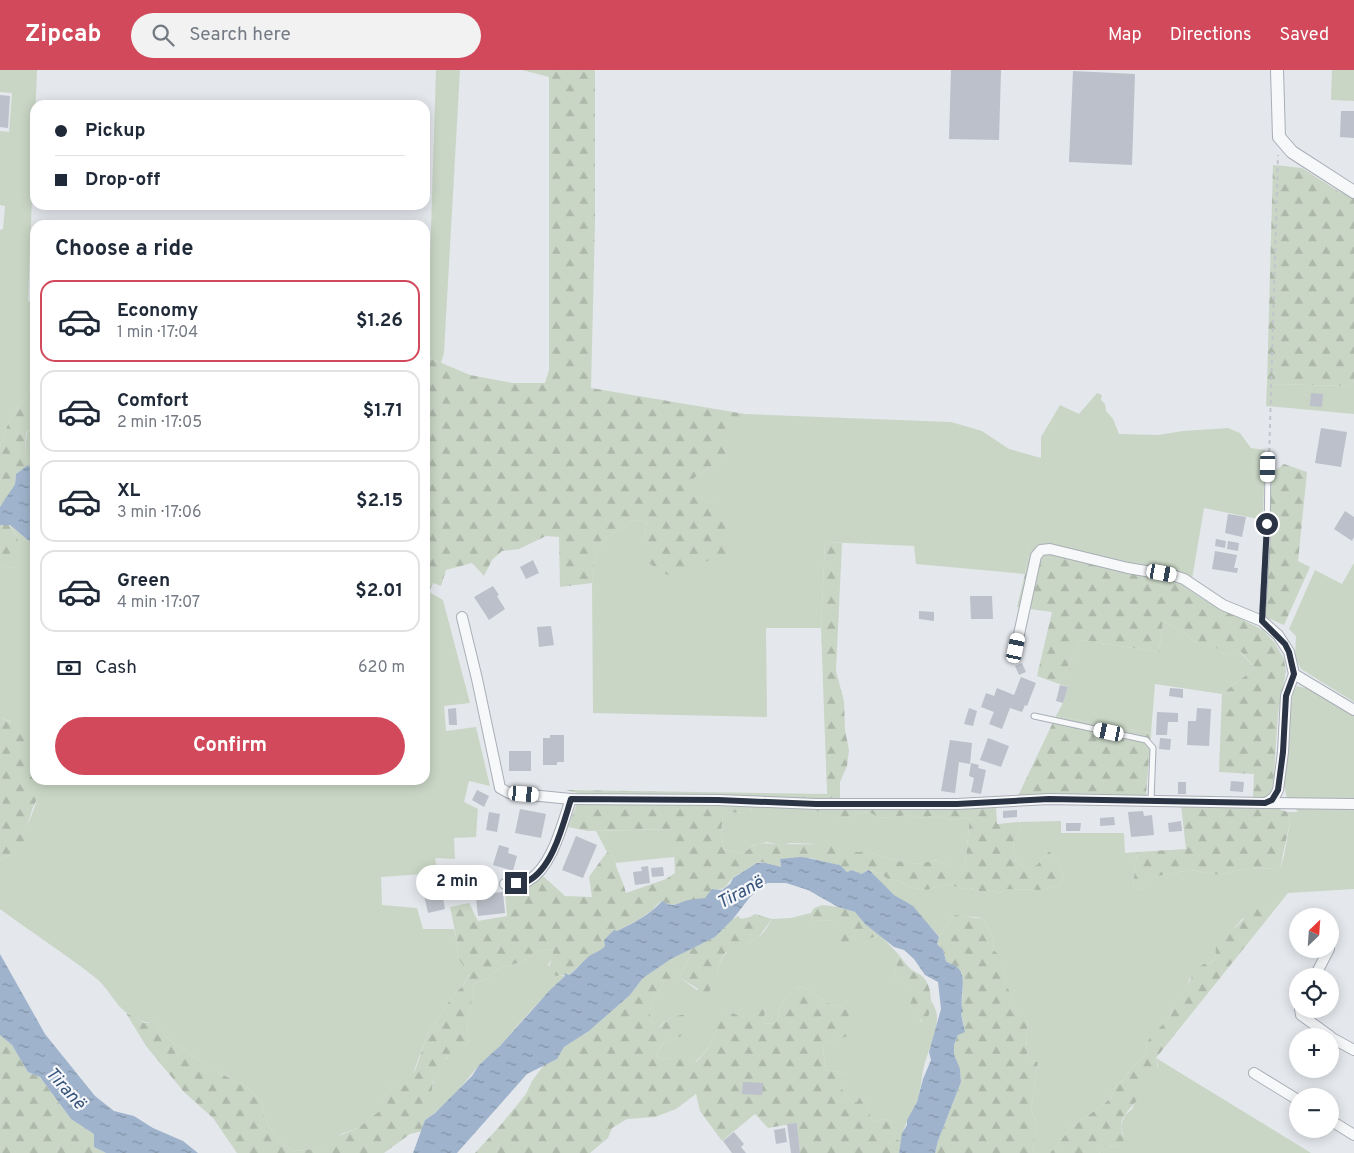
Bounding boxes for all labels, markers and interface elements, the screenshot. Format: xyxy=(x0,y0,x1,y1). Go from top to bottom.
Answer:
search box xyxy=(131,13,481,58)
text: Zipcab xyxy=(25,20,101,50)
icon: search xyxy=(149,21,177,49)
text: Search here xyxy=(189,23,291,47)
text: Map xyxy=(1108,24,1142,47)
text: Directions xyxy=(1170,24,1252,47)
text: Saved xyxy=(1280,24,1329,47)
text: Pickup xyxy=(85,119,145,143)
text: Drop-off xyxy=(85,168,160,192)
text: Choose a ride xyxy=(55,236,193,263)
icon: car xyxy=(57,299,102,344)
text: Economy xyxy=(117,299,198,323)
text: $1.26 xyxy=(356,309,403,333)
text: 1 min · 17:04 xyxy=(117,323,198,343)
icon: car xyxy=(57,389,102,434)
text: Comfort xyxy=(117,389,189,413)
text: $1.71 xyxy=(363,399,403,423)
text: 2 min · 17:05 xyxy=(117,413,202,433)
car xyxy=(1260,452,1275,482)
icon: car xyxy=(57,479,102,524)
text: XL xyxy=(117,479,140,503)
text: $2.15 xyxy=(356,489,403,513)
text: 3 min · 17:06 xyxy=(117,503,202,523)
route start xyxy=(1256,513,1278,535)
car xyxy=(1145,563,1178,583)
icon: car xyxy=(57,569,102,614)
text: Green xyxy=(117,569,170,593)
text: $2.01 xyxy=(355,579,403,603)
text: 4 min · 17:07 xyxy=(117,593,200,613)
car xyxy=(1005,632,1026,664)
icon: cash xyxy=(55,654,83,682)
text: Cash xyxy=(95,656,137,680)
text: 620 m xyxy=(358,658,405,678)
button: Confirm xyxy=(55,717,405,775)
car xyxy=(1092,722,1125,742)
car xyxy=(508,785,539,803)
callout: 2 min xyxy=(416,866,498,900)
water label: Tiranë xyxy=(713,871,769,915)
text: 2 min xyxy=(436,872,478,892)
route end xyxy=(505,872,527,894)
north arrow xyxy=(1289,908,1339,958)
map controls xyxy=(1289,908,1339,1138)
button: locate xyxy=(1289,968,1339,1018)
button: + xyxy=(1289,1028,1339,1078)
water label: Tiranë xyxy=(40,1063,90,1116)
button: − xyxy=(1289,1088,1339,1138)

